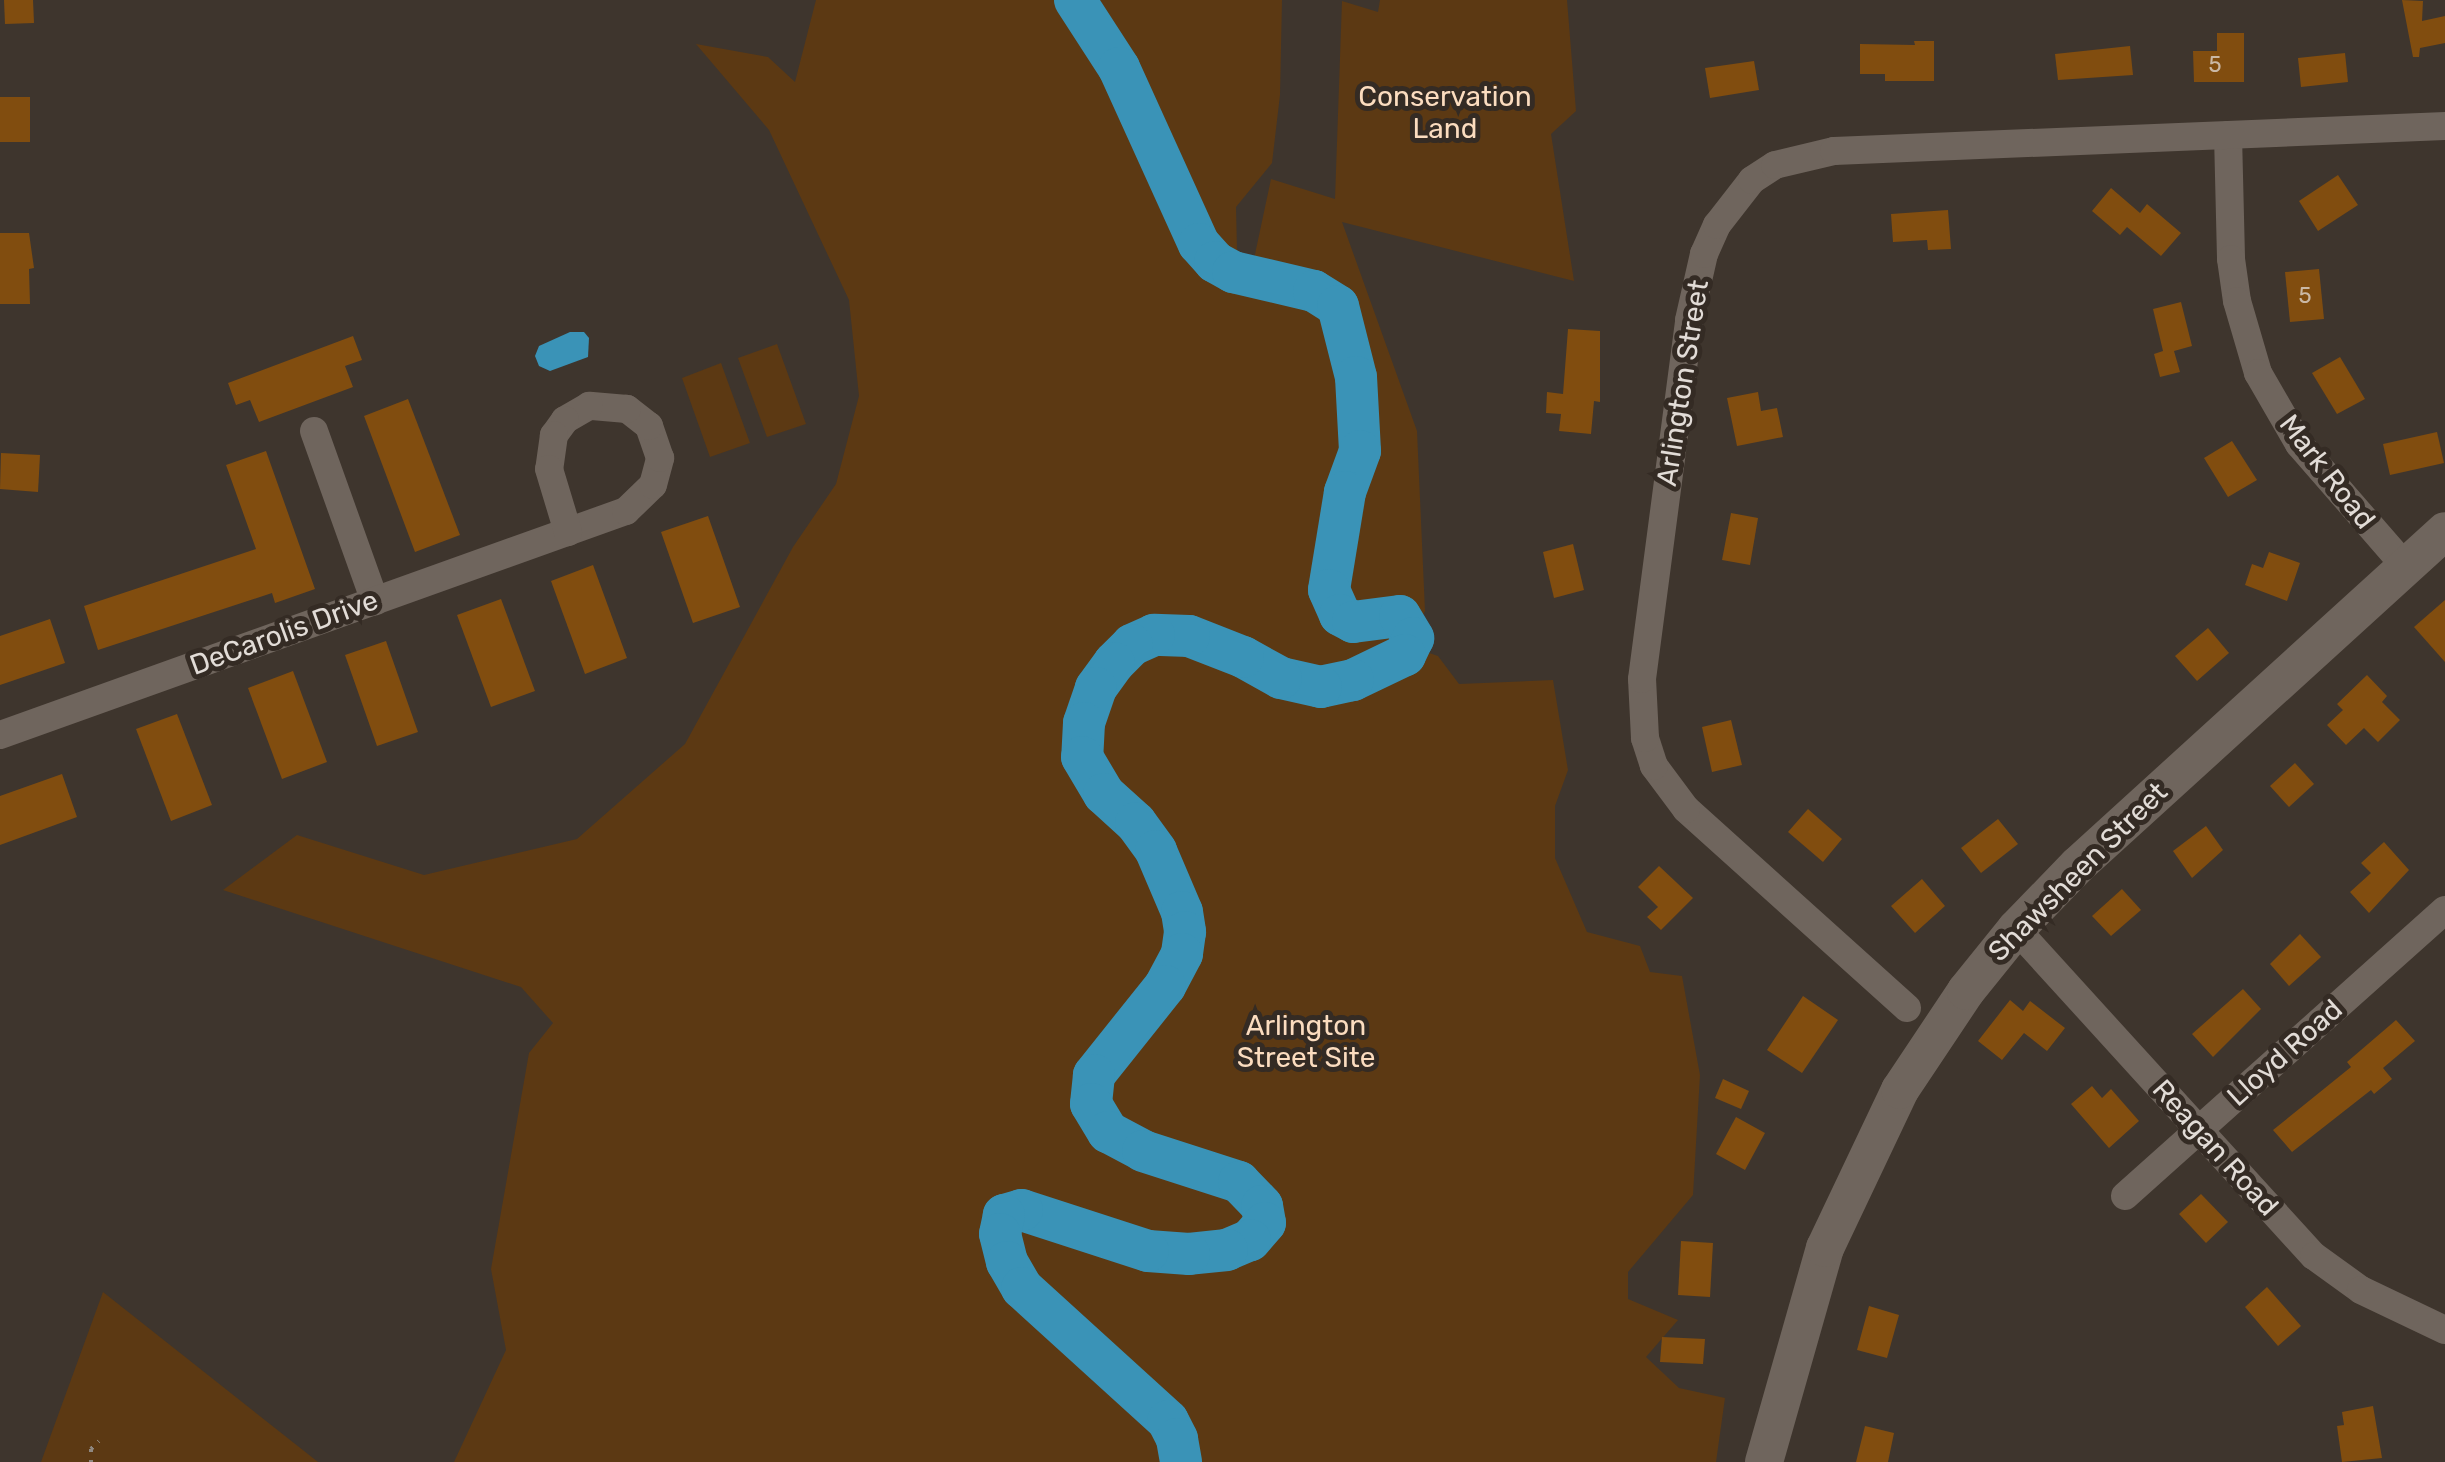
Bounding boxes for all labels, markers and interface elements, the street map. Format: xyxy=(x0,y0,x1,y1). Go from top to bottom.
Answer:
house number: 5 xyxy=(2208,52,2222,78)
park label: Conservation Land xyxy=(1358,80,1532,146)
street label: Arlington Street xyxy=(1650,277,1716,489)
house number: 5 xyxy=(2298,283,2312,309)
street label: Mark Road xyxy=(2272,408,2382,536)
street label: DeCarolis Drive xyxy=(185,583,383,683)
street label: Shawsheen Street xyxy=(1981,775,2175,969)
street label: Lloyd Road xyxy=(2221,993,2349,1113)
park label: Arlington Street Site xyxy=(1237,1009,1375,1075)
street label: Reagan Road xyxy=(2145,1073,2285,1223)

